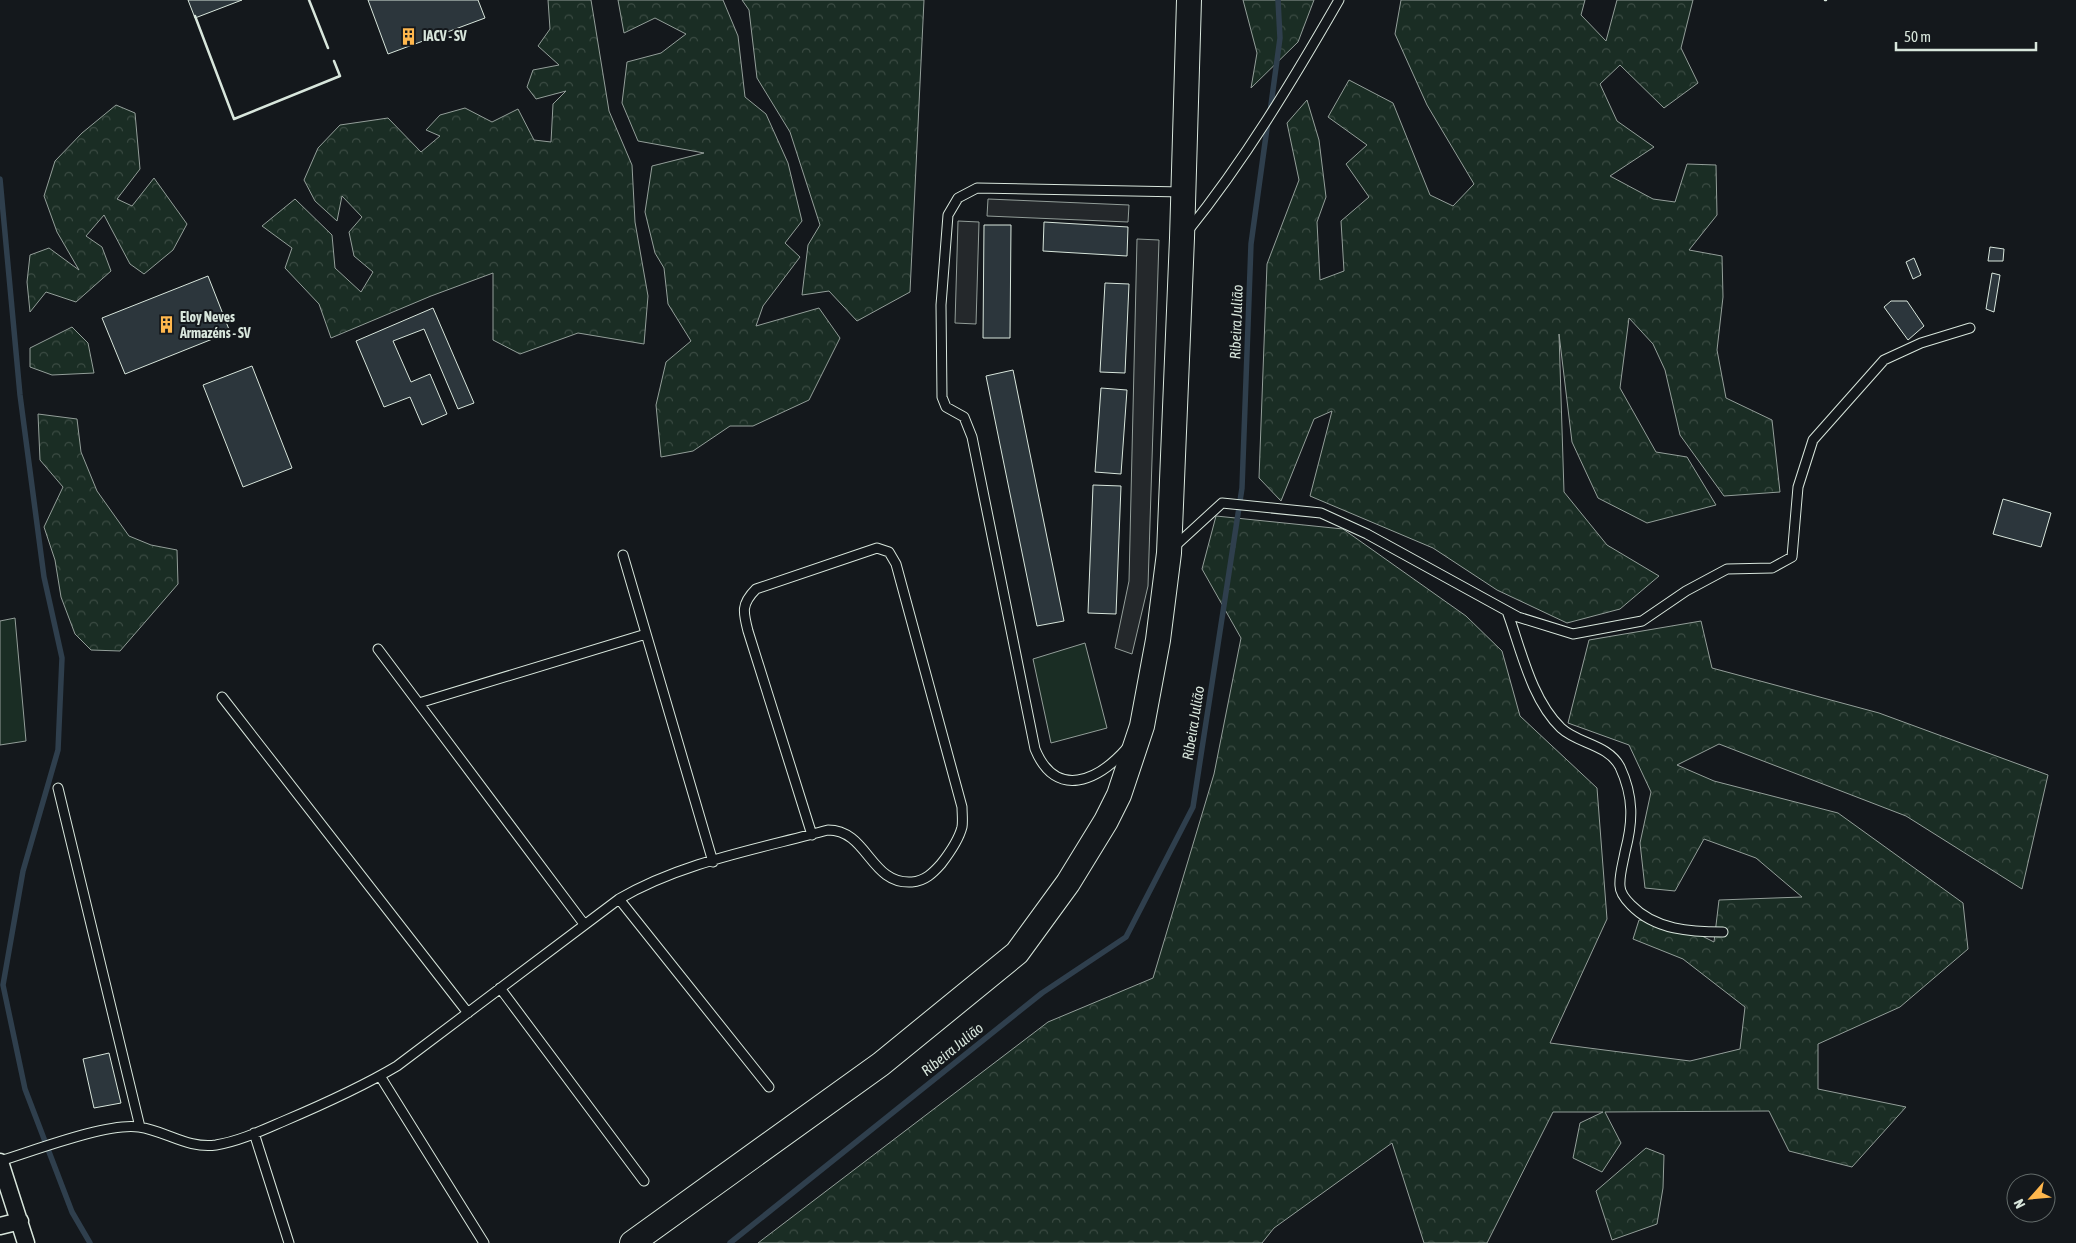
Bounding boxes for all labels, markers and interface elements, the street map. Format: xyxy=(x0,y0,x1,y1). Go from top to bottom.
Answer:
scale bar xyxy=(1896,20,2036,52)
building icon: IACV - SV xyxy=(399,26,419,46)
place label: IACV - SV xyxy=(423,28,467,44)
text: 50 m xyxy=(1904,28,1931,45)
water label: Ribeira Julião xyxy=(1226,284,1246,360)
place label: Eloy Neves Armazéns - SV xyxy=(179,309,251,341)
building icon: Eloy Neves Armazéns - SV xyxy=(156,315,176,335)
water label: Ribeira Julião xyxy=(1179,685,1207,761)
water label: Ribeira Julião xyxy=(918,1019,986,1079)
north arrow xyxy=(2006,1173,2056,1223)
text: N xyxy=(2010,1197,2028,1211)

